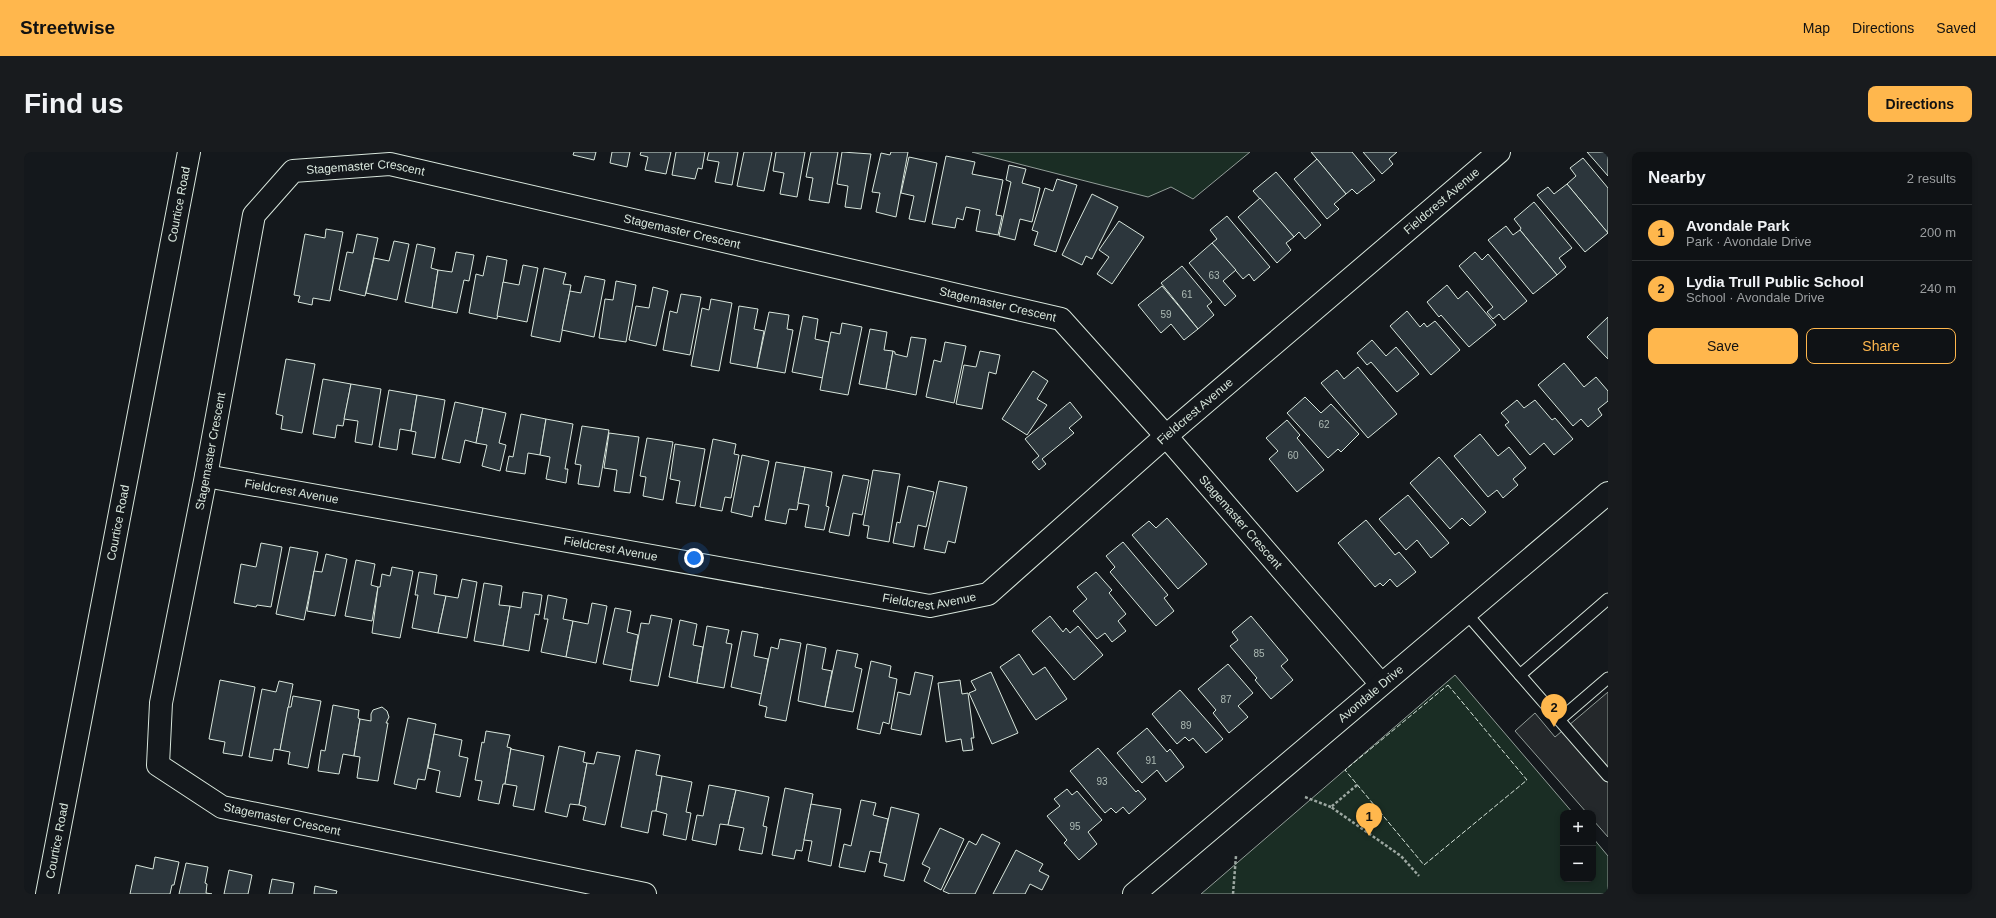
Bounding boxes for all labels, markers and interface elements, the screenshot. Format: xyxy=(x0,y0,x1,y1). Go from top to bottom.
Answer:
text: Streetwise xyxy=(20,17,115,38)
text: Map xyxy=(1803,20,1830,36)
text: Directions xyxy=(1852,20,1914,36)
text: Saved xyxy=(1936,20,1976,36)
button: Directions xyxy=(1868,86,1972,122)
text: Find us xyxy=(24,88,124,119)
street label: Stagemaster Crescent xyxy=(306,157,427,179)
street label: Courtice Road xyxy=(165,165,193,244)
street label: Fieldcrest Avenue xyxy=(1401,165,1483,237)
text: Nearby xyxy=(1648,168,1706,187)
text: 2 results xyxy=(1907,171,1956,186)
street label: Stagemaster Crescent xyxy=(622,211,742,252)
text: Avondale Park xyxy=(1686,217,1790,234)
text: 1 xyxy=(1657,225,1665,240)
text: 200 m xyxy=(1920,225,1956,240)
text: Park · Avondale Drive xyxy=(1686,234,1812,249)
house number: 63 xyxy=(1208,270,1220,281)
text: Lydia Trull Public School xyxy=(1686,273,1864,290)
text: 2 xyxy=(1657,281,1665,296)
text: 240 m xyxy=(1920,281,1956,296)
street label: Stagemaster Crescent xyxy=(938,284,1058,325)
house number: 61 xyxy=(1181,289,1193,300)
text: School · Avondale Drive xyxy=(1686,290,1825,305)
house number: 59 xyxy=(1160,309,1172,320)
button: Save xyxy=(1648,328,1798,364)
button: Share xyxy=(1806,328,1956,364)
street label: Fieldcrest Avenue xyxy=(1154,375,1236,448)
street label: Stagemaster Crescent xyxy=(192,391,228,511)
house number: 62 xyxy=(1318,419,1330,430)
house number: 60 xyxy=(1287,450,1299,461)
street label: Stagemaster Crescent xyxy=(1196,472,1285,572)
street label: Fieldcrest Avenue xyxy=(243,476,340,507)
street label: Courtice Road xyxy=(104,484,132,562)
street label: Fieldcrest Avenue xyxy=(562,533,659,564)
your location xyxy=(684,548,704,568)
street label: Fieldcrest Avenue xyxy=(881,590,978,613)
house number: 85 xyxy=(1253,648,1265,659)
street label: Avondale Drive xyxy=(1335,662,1406,725)
house number: 87 xyxy=(1220,694,1232,705)
pin: 2 xyxy=(1541,694,1567,727)
house number: 89 xyxy=(1180,720,1192,731)
house number: 91 xyxy=(1145,755,1157,766)
house number: 93 xyxy=(1096,776,1108,787)
street label: Stagemaster Crescent xyxy=(222,800,342,838)
street label: Courtice Road xyxy=(43,802,71,880)
pin: 1 xyxy=(1356,803,1382,836)
map controls xyxy=(1560,810,1596,882)
button: + xyxy=(1560,810,1596,846)
house number: 95 xyxy=(1069,821,1081,832)
button: − xyxy=(1560,846,1596,882)

